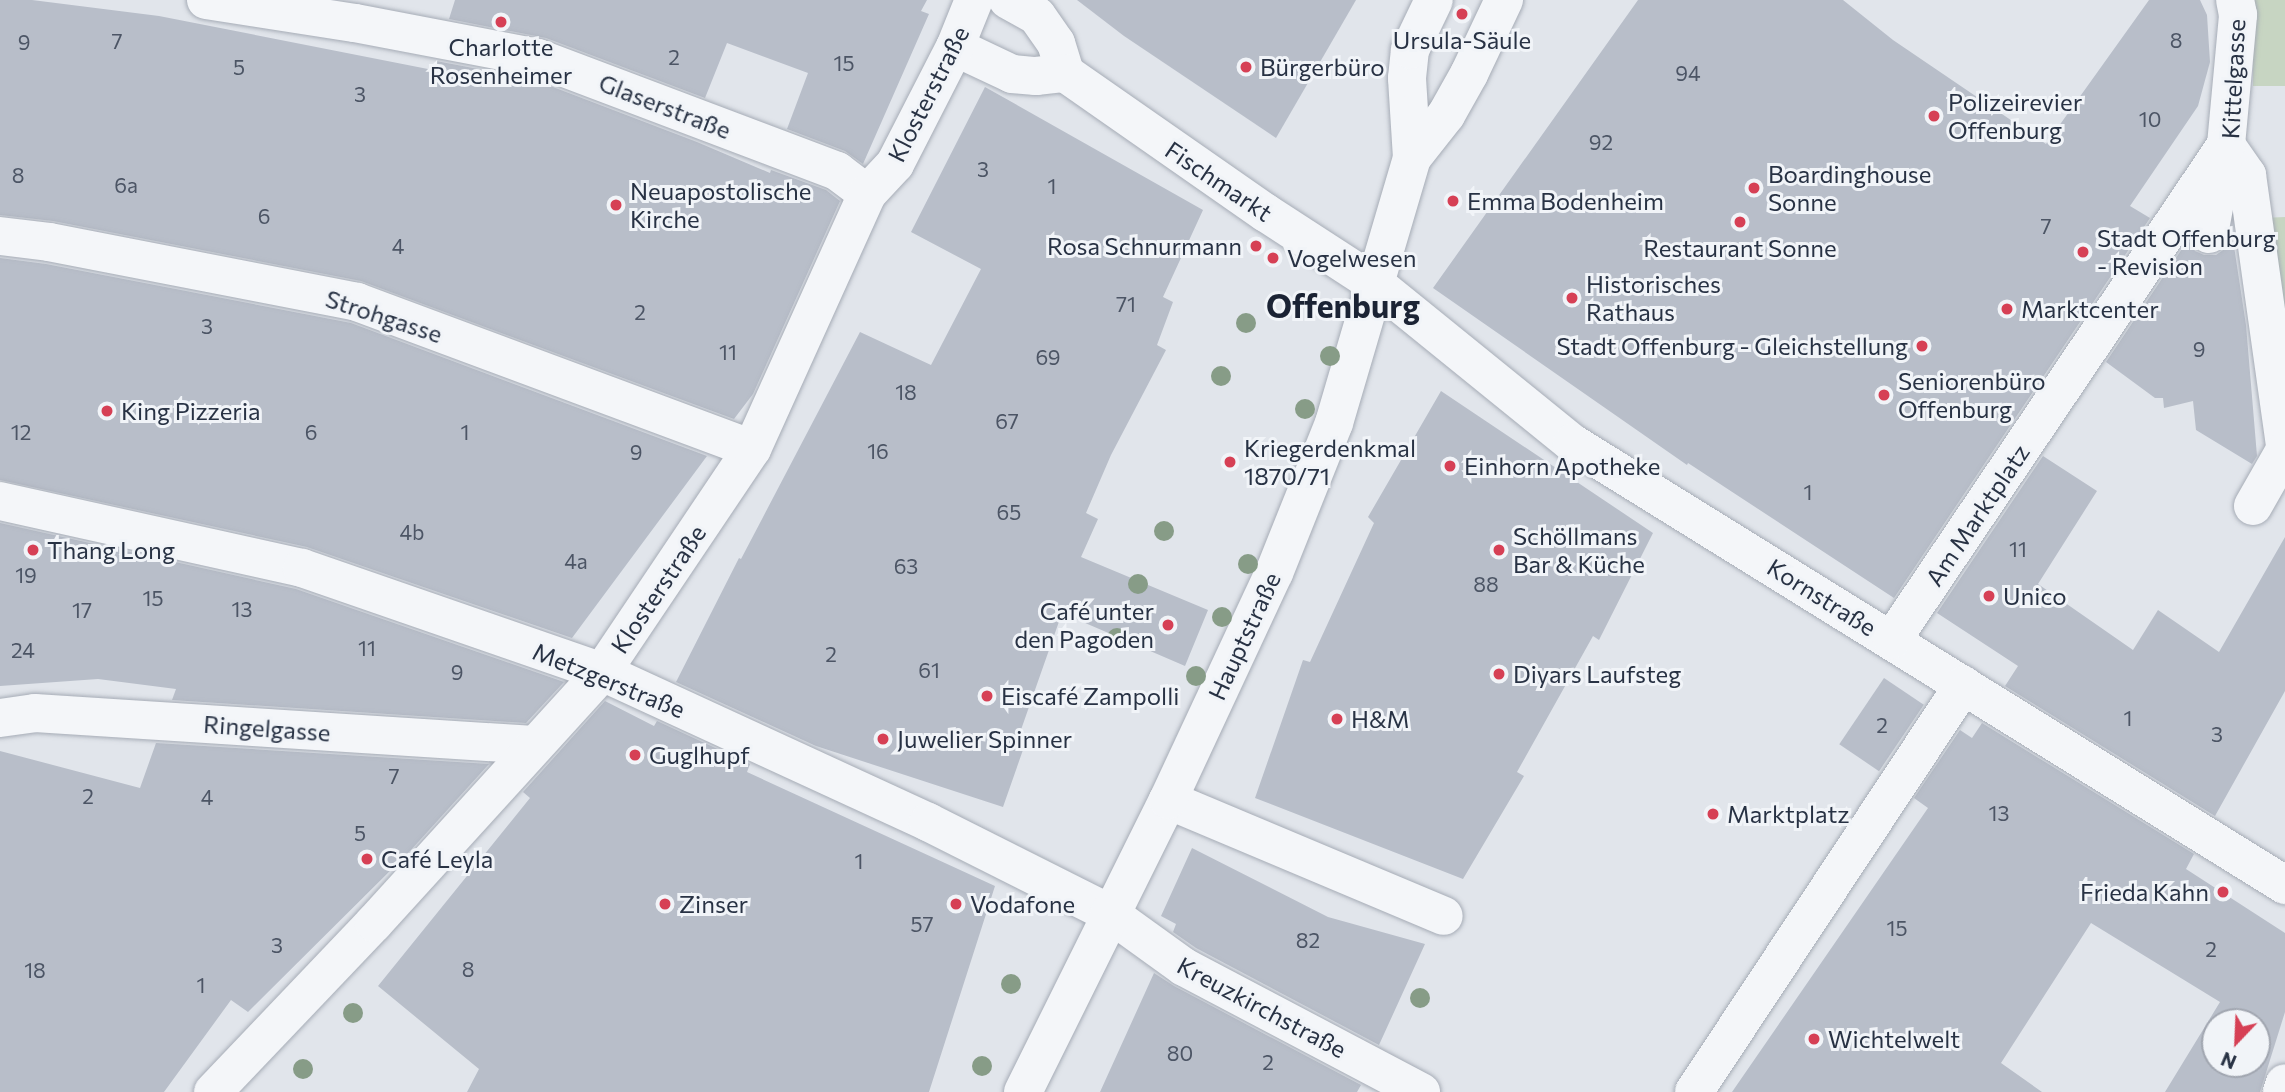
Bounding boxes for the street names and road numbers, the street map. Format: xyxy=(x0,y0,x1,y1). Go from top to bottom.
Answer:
street label: Kittelgasse xyxy=(2215,18,2251,140)
street label: Klosterstraße xyxy=(881,21,975,167)
street label: Glaserstraße xyxy=(595,68,735,144)
street label: Fischmarkt xyxy=(1160,135,1278,227)
street label: Strohgasse xyxy=(322,284,446,348)
street label: Am Marktplatz xyxy=(1919,439,2035,591)
street label: Klosterstraße xyxy=(605,519,711,659)
street label: Kornstraße xyxy=(1762,552,1882,642)
street label: Hauptstraße xyxy=(1202,568,1286,704)
street label: Metzgerstraße xyxy=(529,636,689,724)
street label: Ringelgasse xyxy=(202,709,332,747)
street label: Kreuzkirchstraße xyxy=(1173,950,1351,1064)

